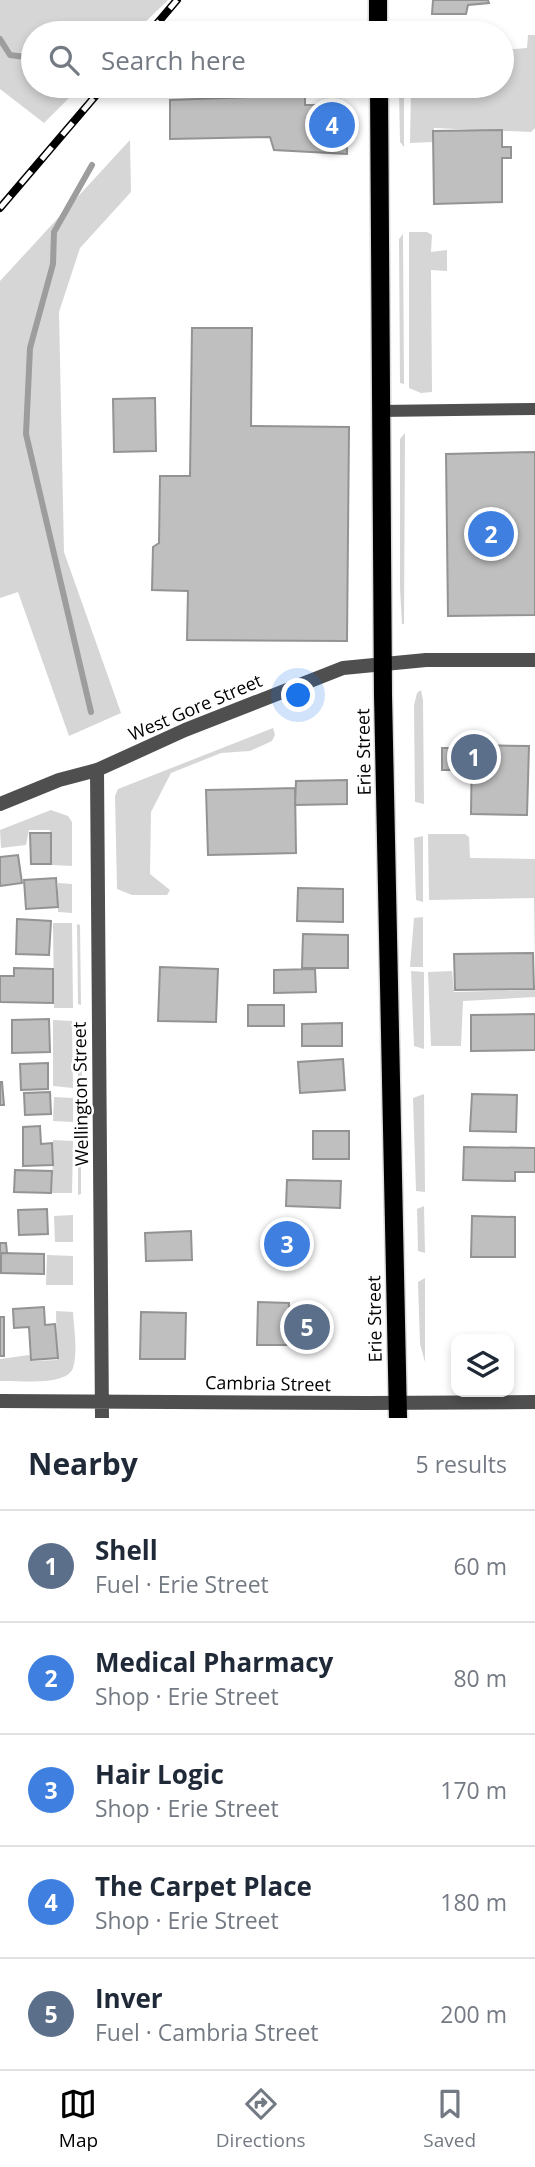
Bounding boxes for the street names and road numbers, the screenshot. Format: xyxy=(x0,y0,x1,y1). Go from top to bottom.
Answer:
street label: West Gore Street xyxy=(125,668,265,746)
street label: Erie Street xyxy=(350,708,376,796)
street label: Wellington Street xyxy=(67,1022,93,1166)
street label: Erie Street xyxy=(361,1275,387,1363)
street label: Cambria Street xyxy=(205,1370,331,1396)

